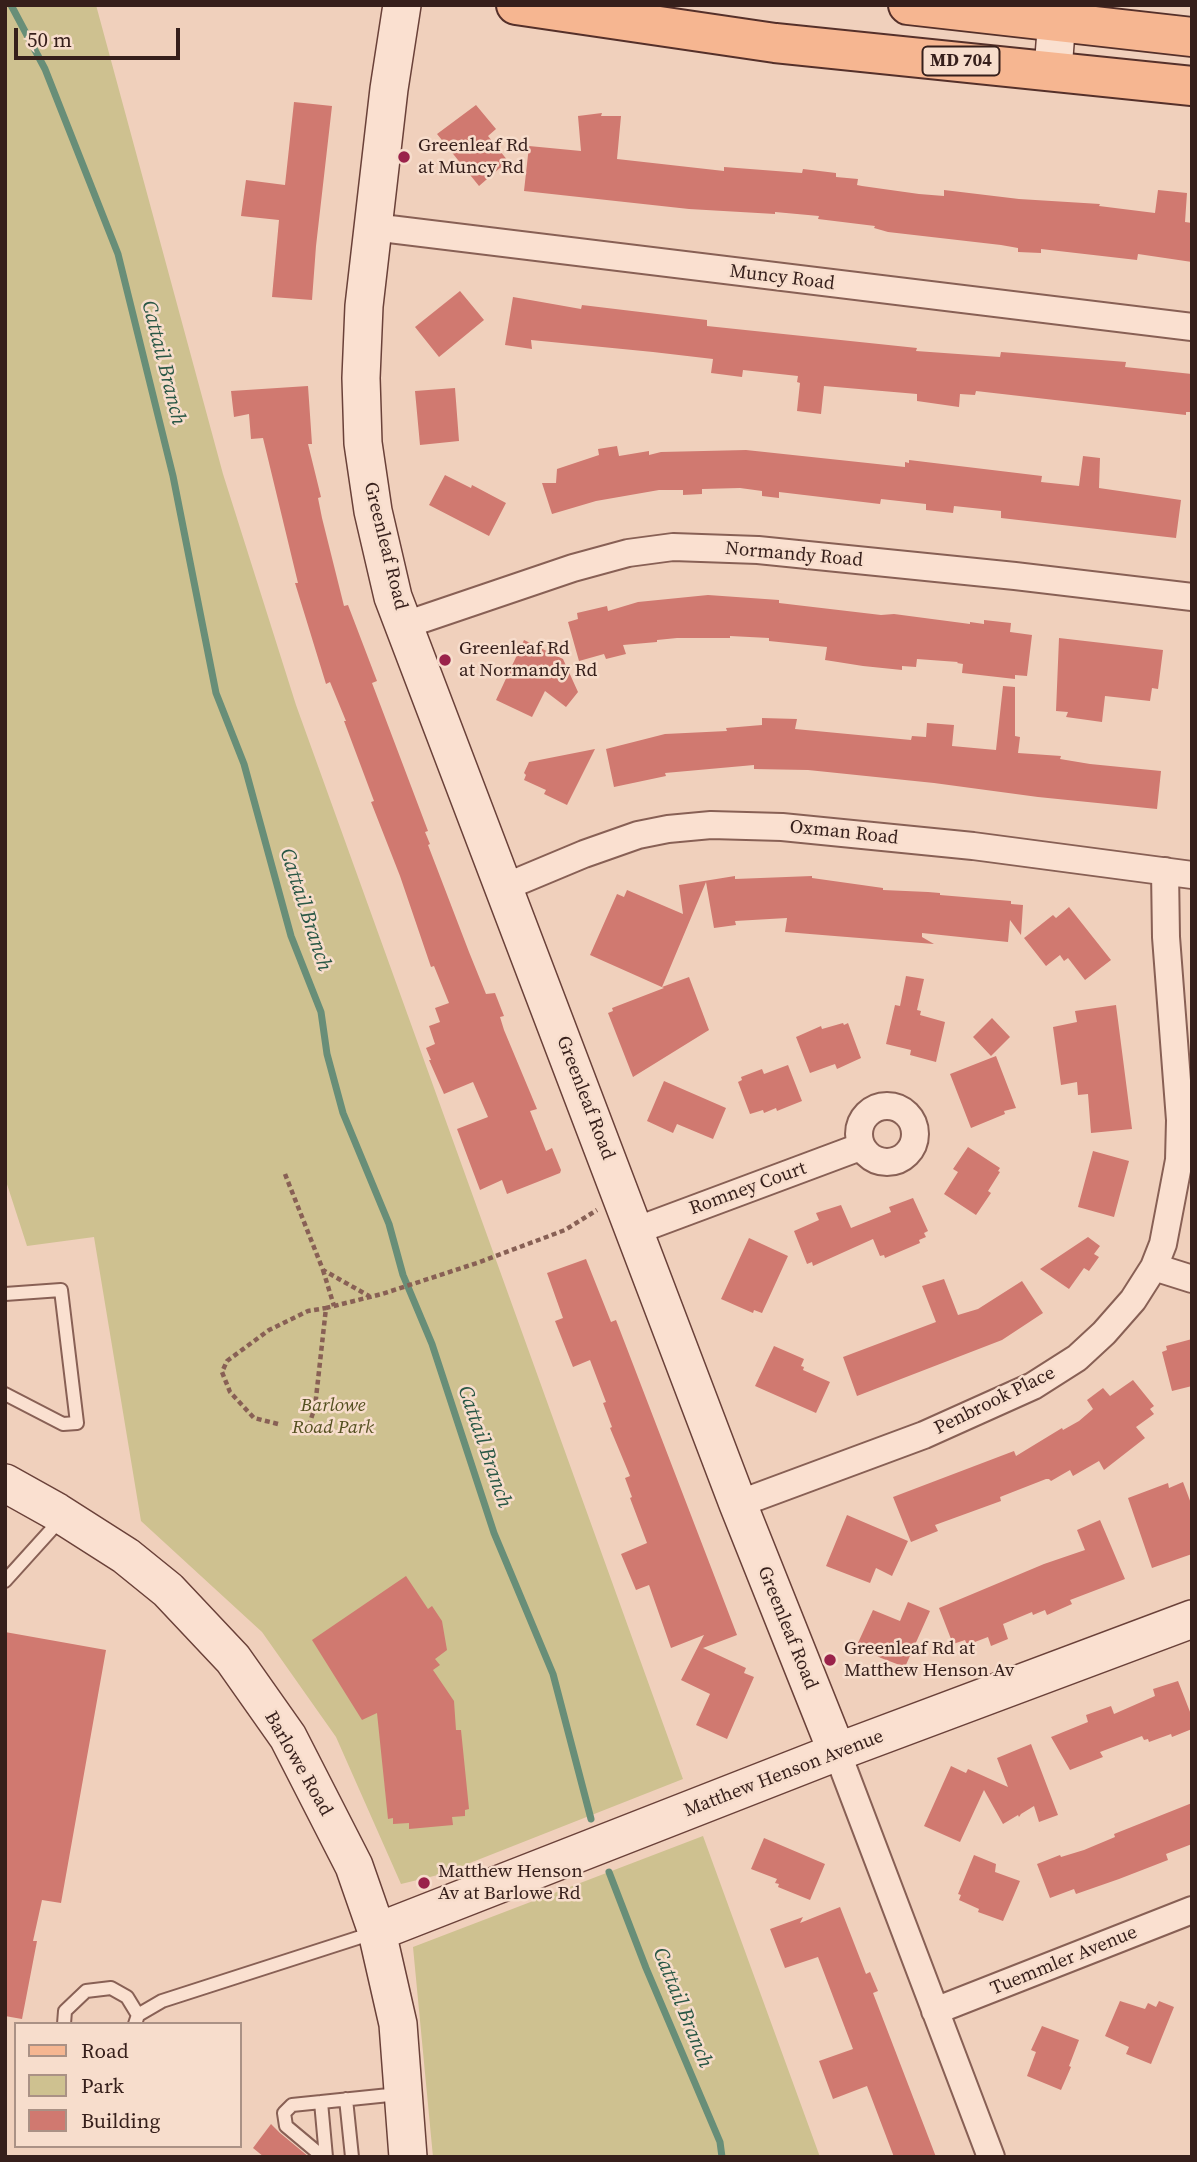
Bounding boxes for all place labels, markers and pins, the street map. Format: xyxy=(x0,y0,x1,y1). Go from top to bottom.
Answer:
place label: Greenleaf Rd at Muncy Rd xyxy=(418,135,529,179)
marker: Greenleaf Rd at Muncy Rd xyxy=(396,149,412,165)
place label: Greenleaf Rd at Normandy Rd xyxy=(459,638,597,682)
marker: Greenleaf Rd at Normandy Rd xyxy=(437,652,453,668)
place label: Greenleaf Rd at Matthew Henson Av xyxy=(844,1638,1014,1682)
marker: Greenleaf Rd at Matthew Henson Av xyxy=(822,1652,838,1668)
place label: Matthew Henson Av at Barlowe Rd xyxy=(438,1861,583,1905)
marker: Matthew Henson Av at Barlowe Rd xyxy=(416,1875,432,1891)

